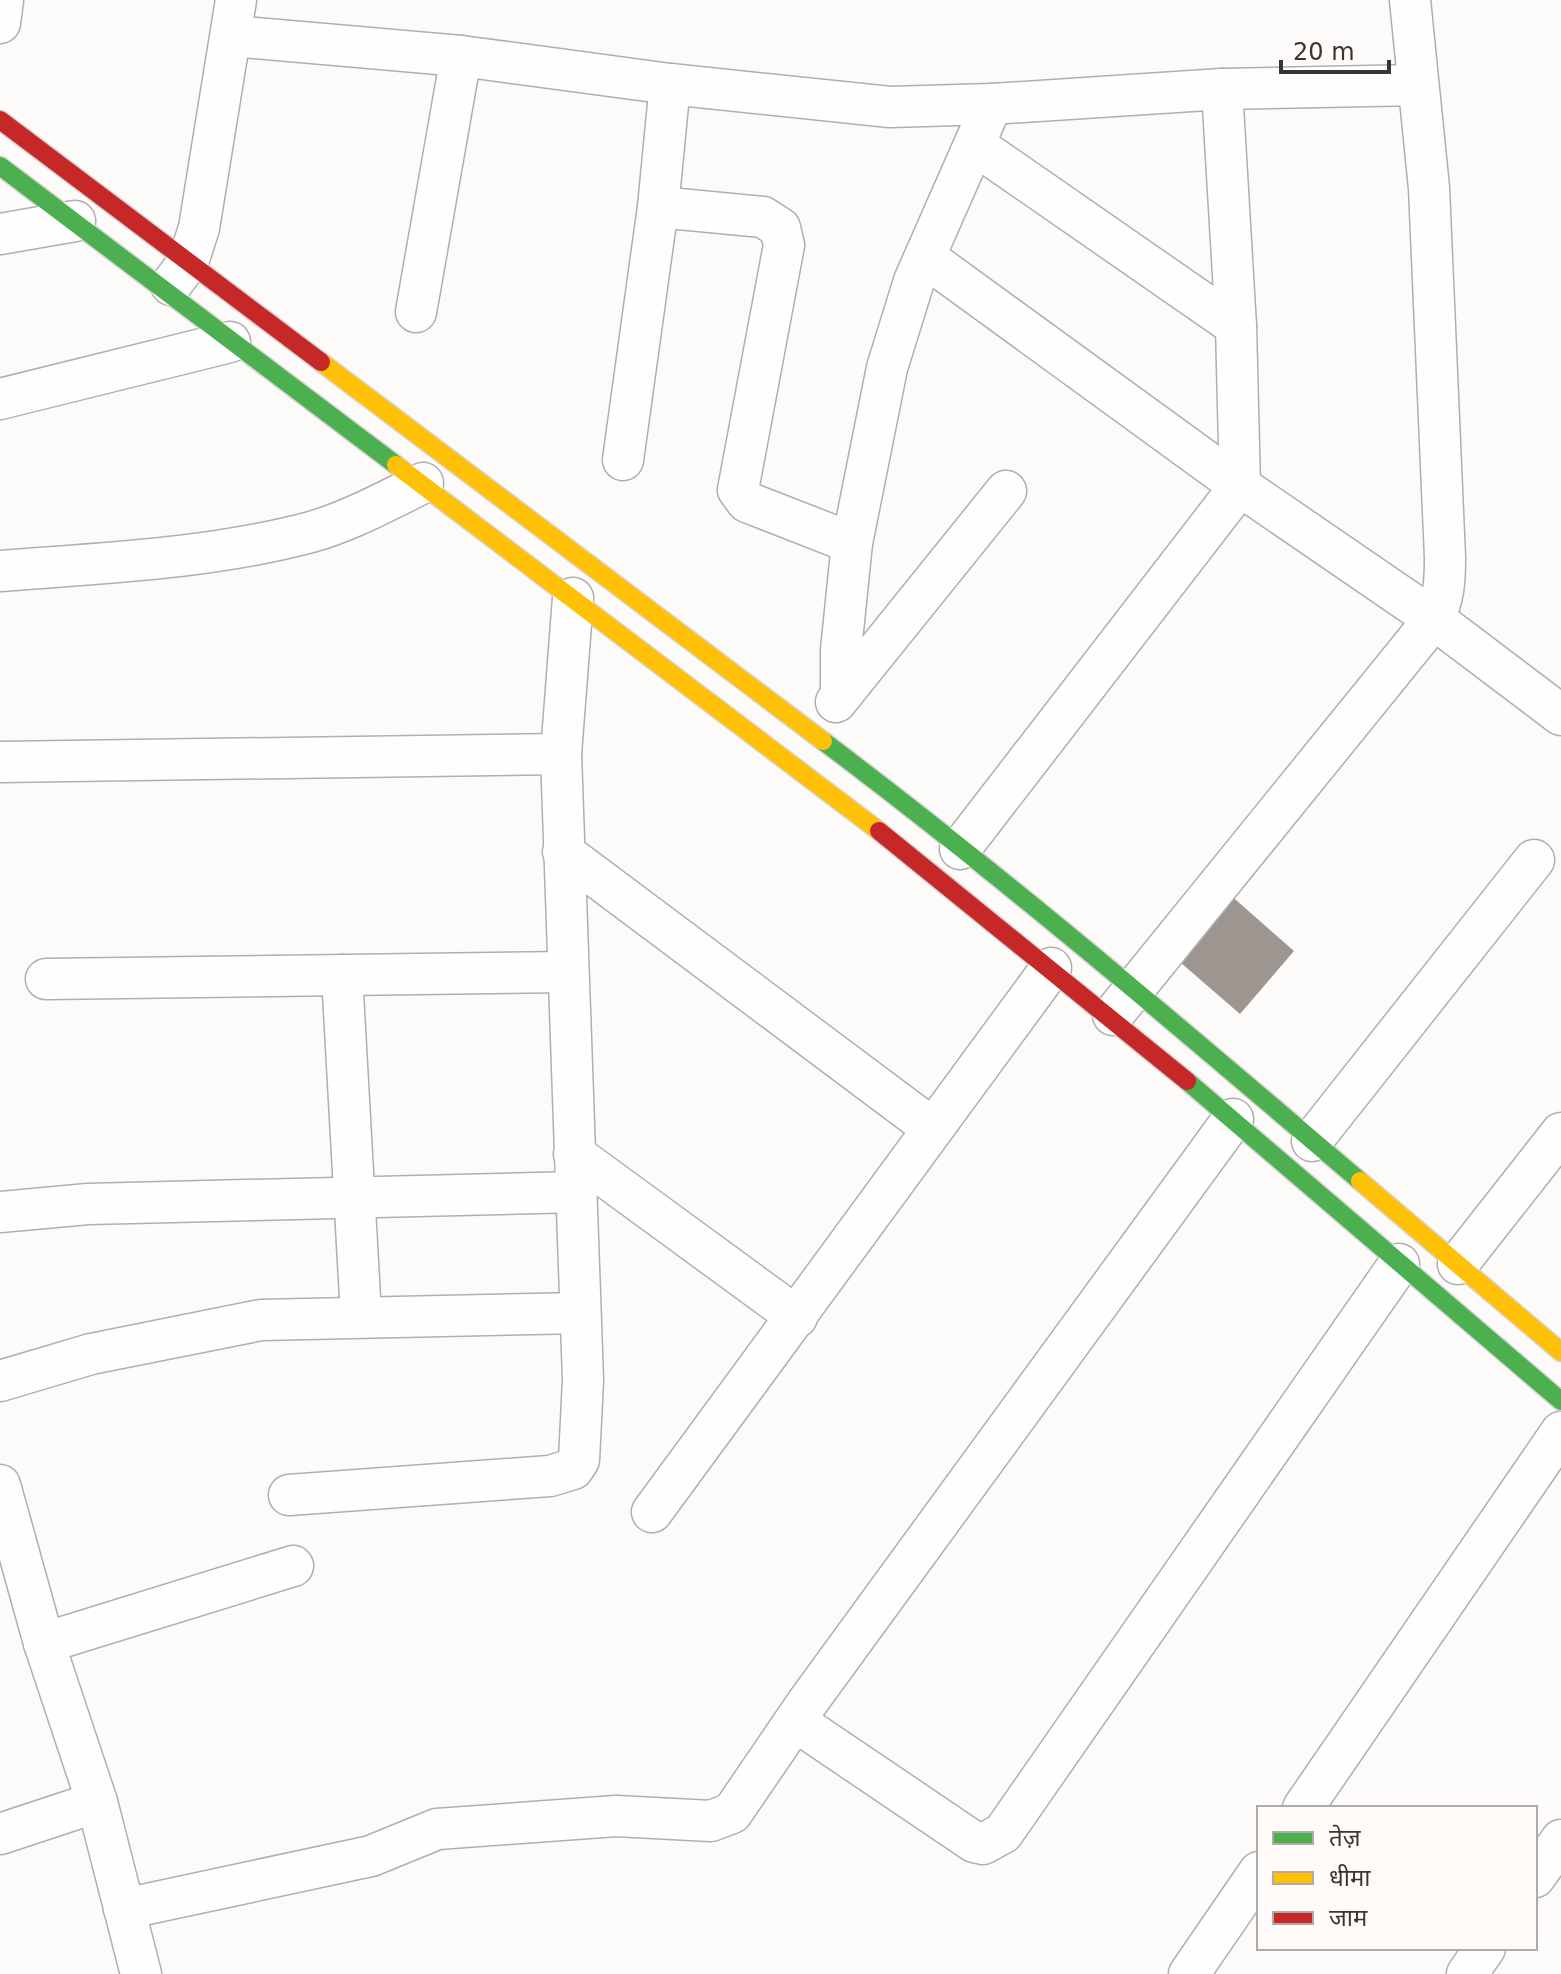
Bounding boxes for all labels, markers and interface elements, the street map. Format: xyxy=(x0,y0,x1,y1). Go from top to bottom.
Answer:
scale bar xyxy=(1281,24,1389,74)
text: 20 m xyxy=(1293,38,1355,66)
legend xyxy=(1257,1806,1537,1950)
text: तेज़ xyxy=(1329,1824,1362,1852)
text: धीमा xyxy=(1329,1864,1371,1892)
text: जाम xyxy=(1329,1904,1368,1932)

